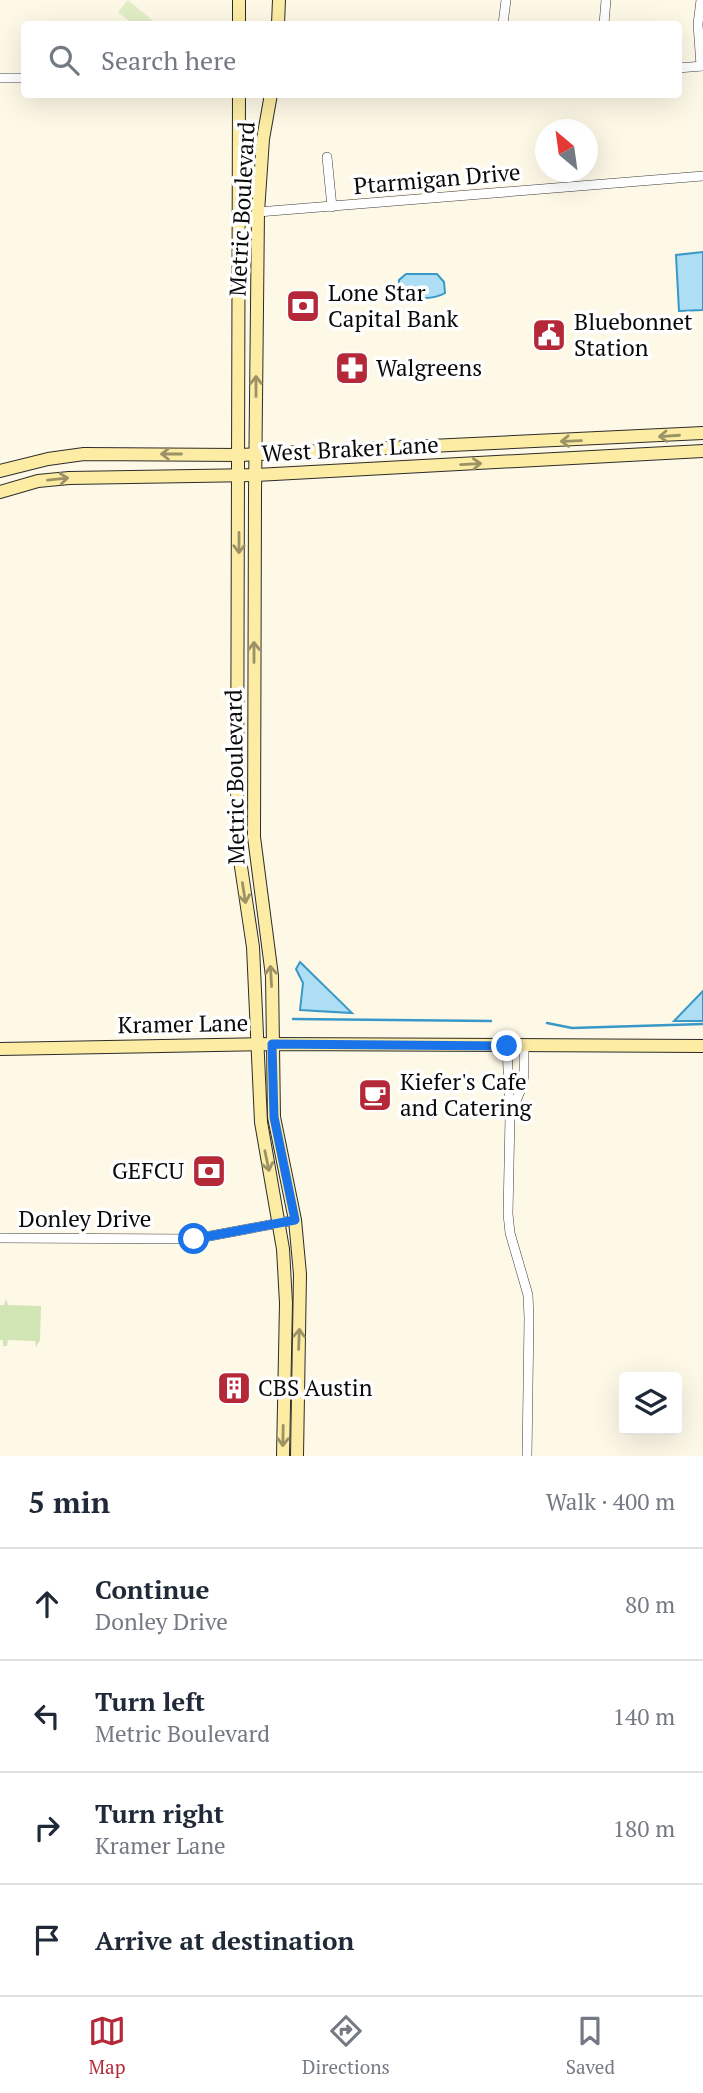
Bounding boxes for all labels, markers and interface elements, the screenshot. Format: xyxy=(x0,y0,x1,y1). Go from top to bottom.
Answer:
search box xyxy=(21,21,682,98)
icon: search xyxy=(45,41,83,79)
text: Search here xyxy=(101,43,236,77)
north arrow xyxy=(535,119,598,182)
street label: Metric Boulevard xyxy=(221,120,262,297)
street label: Ptarmigan Drive xyxy=(352,156,522,201)
place label: Lone Star Capital Bank xyxy=(328,277,458,334)
bank icon: Lone Star Capital Bank xyxy=(284,287,322,325)
place label: Bluebonnet Station xyxy=(574,306,693,363)
public building icon: Bluebonnet Station xyxy=(530,316,568,354)
pharmacy icon: Walgreens xyxy=(333,349,371,387)
place label: Walgreens xyxy=(376,352,482,383)
one-way arrow xyxy=(249,375,263,398)
street label: West Braker Lane xyxy=(261,428,439,469)
one-way arrow xyxy=(658,430,681,443)
one-way arrow xyxy=(560,434,583,447)
one-way arrow xyxy=(160,447,183,461)
one-way arrow xyxy=(459,458,482,471)
one-way arrow xyxy=(46,472,69,485)
one-way arrow xyxy=(232,532,246,555)
one-way arrow xyxy=(247,640,261,663)
street label: Metric Boulevard xyxy=(217,689,252,865)
one-way arrow xyxy=(238,881,251,904)
one-way arrow xyxy=(265,965,278,988)
street label: Kramer Lane xyxy=(117,1007,249,1040)
route end xyxy=(491,1030,522,1061)
place label: Kiefer's Cafe and Catering xyxy=(400,1066,533,1123)
cafe icon: Kiefer's Cafe and Catering xyxy=(356,1076,394,1114)
one-way arrow xyxy=(261,1149,275,1172)
bank icon: GEFCU xyxy=(190,1152,228,1190)
place label: GEFCU xyxy=(112,1155,185,1186)
street label: Donley Drive xyxy=(19,1203,151,1234)
route start xyxy=(178,1223,209,1254)
one-way arrow xyxy=(293,1328,306,1351)
building icon: CBS Austin xyxy=(215,1369,253,1407)
place label: CBS Austin xyxy=(258,1372,373,1403)
map controls xyxy=(619,1372,682,1435)
button: layers xyxy=(619,1372,682,1435)
one-way arrow xyxy=(276,1424,290,1447)
text: 5 min xyxy=(28,1482,110,1522)
text: Walk · 400 m xyxy=(546,1486,675,1517)
text: Continue xyxy=(95,1572,209,1606)
icon: ahead xyxy=(28,1585,66,1623)
text: 80 m xyxy=(625,1589,675,1620)
text: Donley Drive xyxy=(95,1606,228,1637)
text: Turn left xyxy=(95,1684,205,1718)
icon: left xyxy=(28,1697,66,1735)
text: 140 m xyxy=(613,1701,675,1732)
text: Metric Boulevard xyxy=(95,1718,270,1749)
text: Turn right xyxy=(95,1796,224,1830)
icon: right xyxy=(28,1809,66,1847)
text: 180 m xyxy=(613,1813,675,1844)
text: Kramer Lane xyxy=(95,1830,226,1861)
icon: arrive xyxy=(28,1921,66,1959)
text: Arrive at destination xyxy=(95,1923,354,1957)
tab: Map xyxy=(88,2012,126,2079)
tab: Directions xyxy=(302,2012,390,2079)
tab: Saved xyxy=(566,2012,615,2079)

